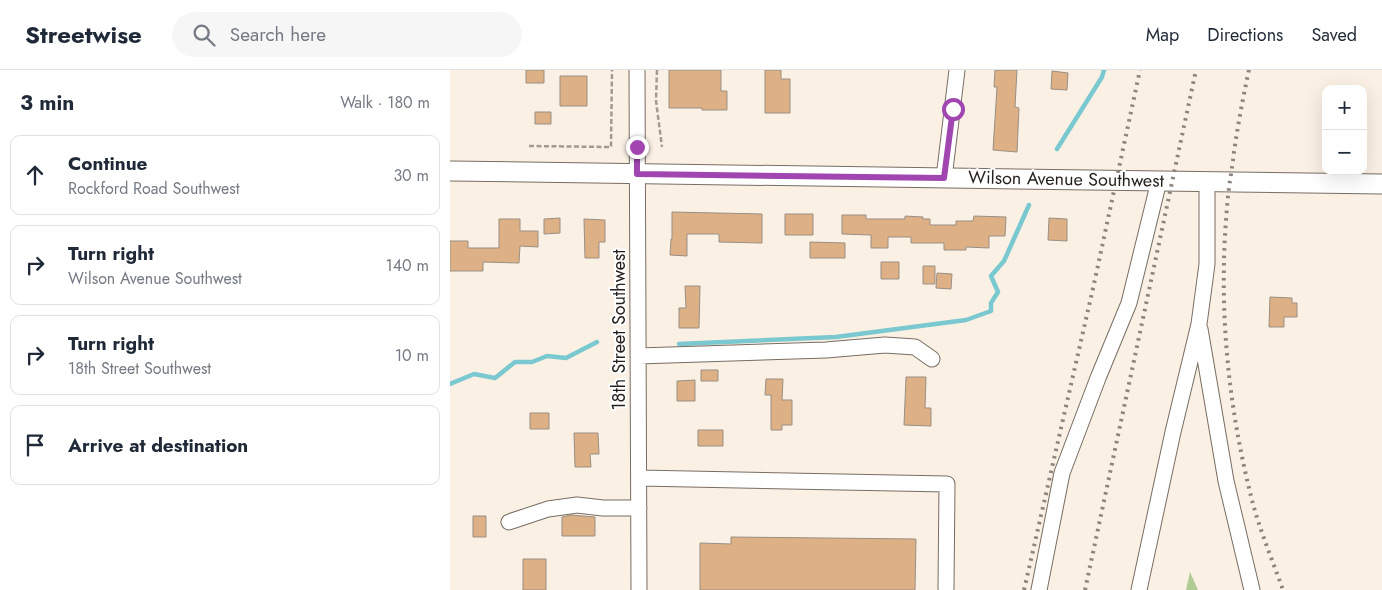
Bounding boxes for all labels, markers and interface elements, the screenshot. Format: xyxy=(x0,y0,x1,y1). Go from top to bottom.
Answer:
search box xyxy=(172,12,522,57)
text: Streetwise xyxy=(25,17,142,52)
icon: search xyxy=(190,21,218,49)
text: Search here xyxy=(230,21,326,48)
text: Map xyxy=(1146,22,1179,48)
text: Directions xyxy=(1207,22,1283,48)
text: Saved xyxy=(1311,22,1357,48)
map controls xyxy=(1322,85,1367,175)
button: + xyxy=(1322,85,1367,130)
text: 3 min xyxy=(20,88,74,118)
text: Walk · 180 m xyxy=(340,91,430,114)
route start xyxy=(942,98,965,121)
button: − xyxy=(1322,130,1367,175)
route end xyxy=(626,136,649,159)
text: Continue xyxy=(68,150,147,177)
icon: ahead xyxy=(21,161,49,189)
text: 30 m xyxy=(393,164,429,187)
street label: Wilson Avenue Southwest xyxy=(968,164,1165,194)
text: Rockford Road Southwest xyxy=(68,177,240,200)
text: Turn right xyxy=(68,240,154,267)
street label: 18th Street Southwest xyxy=(606,249,632,411)
icon: right xyxy=(21,251,49,279)
text: 140 m xyxy=(386,254,429,277)
text: Wilson Avenue Southwest xyxy=(68,267,242,290)
text: Turn right xyxy=(68,330,154,357)
icon: right xyxy=(21,341,49,369)
text: 10 m xyxy=(395,344,429,367)
text: 18th Street Southwest xyxy=(68,357,211,380)
icon: arrive xyxy=(21,431,49,459)
text: Arrive at destination xyxy=(68,432,248,459)

